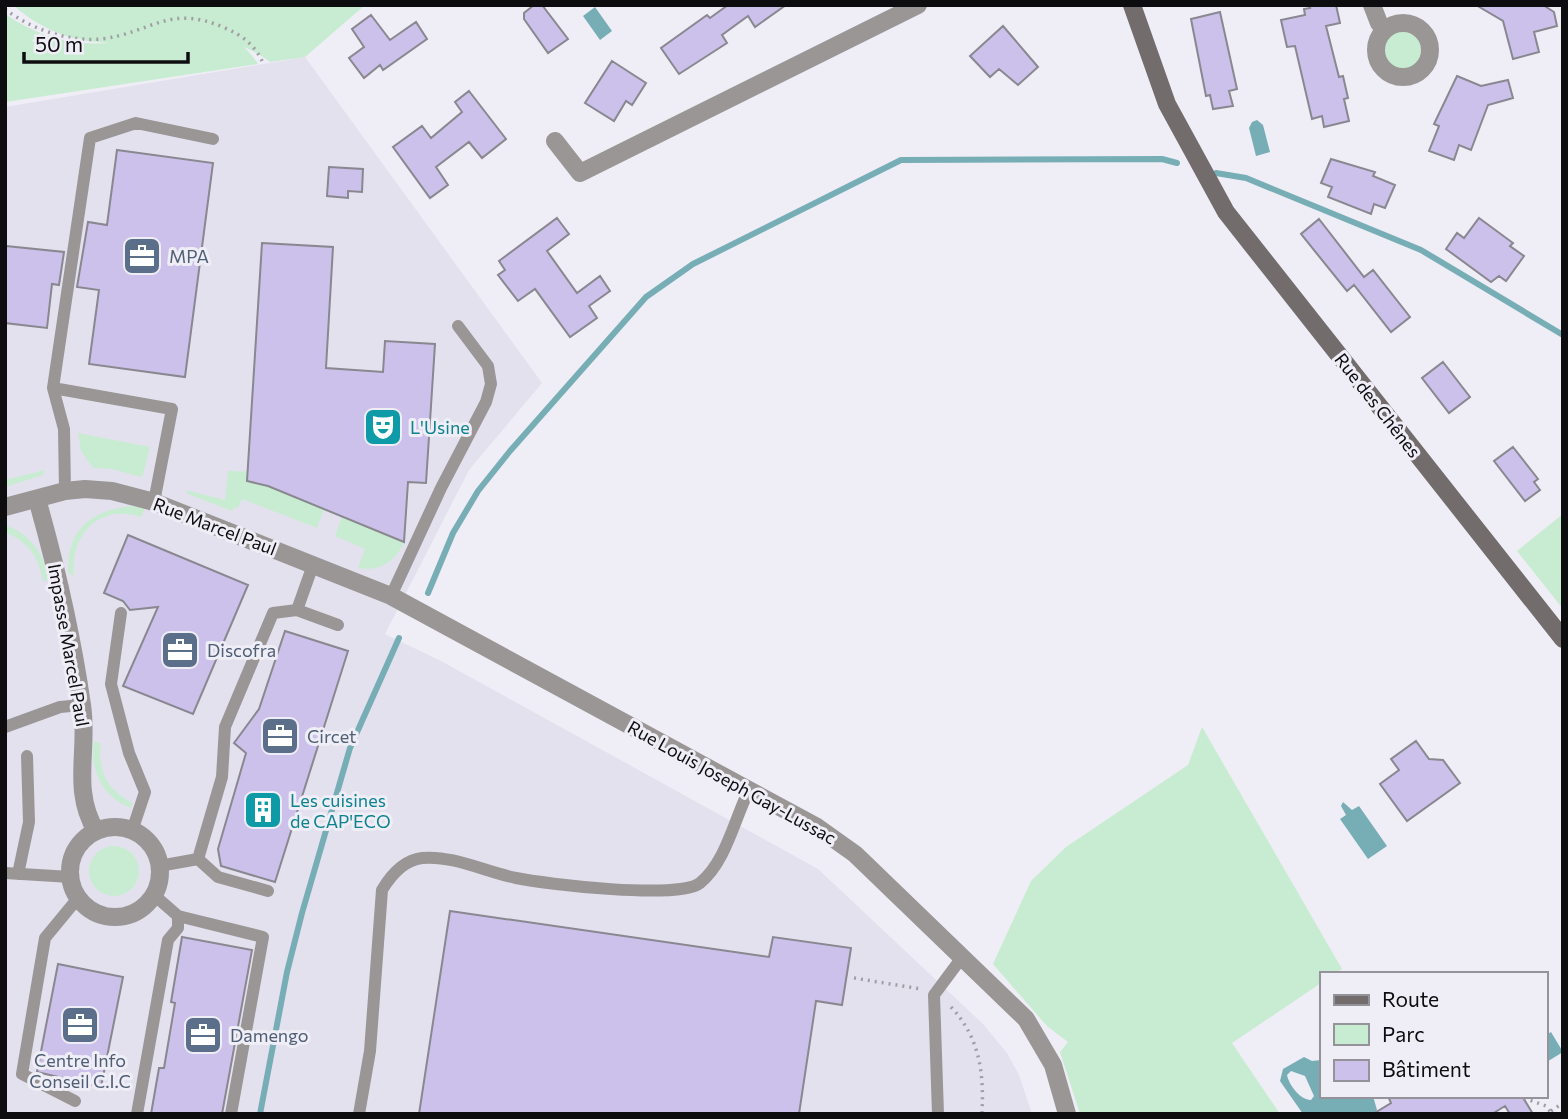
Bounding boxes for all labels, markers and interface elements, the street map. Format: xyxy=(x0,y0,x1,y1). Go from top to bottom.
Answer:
scale bar xyxy=(24,21,189,65)
text: 50 m xyxy=(35,31,83,56)
office icon: MPA xyxy=(121,235,163,277)
place label: MPA xyxy=(169,245,209,267)
street label: Rue des Chênes xyxy=(1330,348,1426,462)
theatre icon: L'Usine xyxy=(362,406,404,448)
place label: L'Usine xyxy=(410,416,470,438)
street label: Rue Marcel Paul xyxy=(150,492,280,560)
street label: Impasse Marcel Paul xyxy=(44,562,94,728)
office icon: Discofra xyxy=(159,629,201,671)
place label: Discofra xyxy=(207,639,276,661)
office icon: Circet xyxy=(259,715,301,757)
street label: Rue Louis Joseph Gay-Lussac xyxy=(624,716,840,849)
place label: Circet xyxy=(307,725,356,747)
building icon: Les cuisines de CAP'ECO xyxy=(242,789,284,831)
place label: Les cuisines de CAP'ECO xyxy=(290,789,391,832)
legend xyxy=(1320,972,1547,1098)
text: Route xyxy=(1382,986,1439,1011)
office icon: Centre Info Conseil C.I.C xyxy=(59,1004,101,1046)
office icon: Damengo xyxy=(182,1014,224,1056)
text: Parc xyxy=(1382,1021,1425,1046)
place label: Damengo xyxy=(230,1024,309,1046)
place label: Centre Info Conseil C.I.C xyxy=(29,1049,131,1092)
text: Bâtiment xyxy=(1382,1056,1471,1081)

